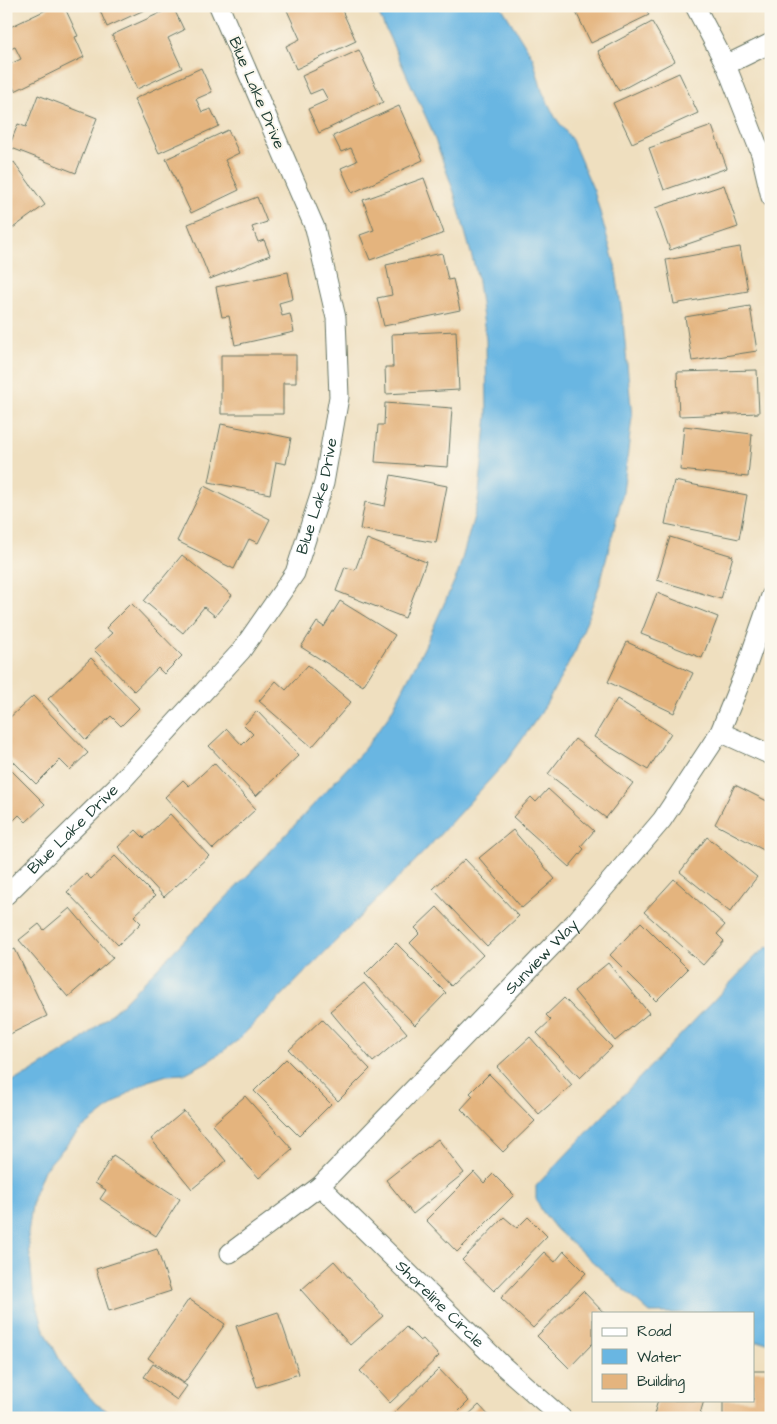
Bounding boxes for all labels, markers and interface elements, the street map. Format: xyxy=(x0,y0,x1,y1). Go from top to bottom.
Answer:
street label: Blue Lake Drive xyxy=(223,34,291,153)
street label: Blue Lake Drive xyxy=(291,436,343,557)
street label: Blue Lake Drive xyxy=(23,779,124,879)
street label: Sunview Way xyxy=(500,914,584,999)
street label: Shoreline Circle xyxy=(391,1255,489,1353)
legend xyxy=(592,1312,754,1402)
text: Road xyxy=(637,1321,672,1342)
text: Water xyxy=(637,1347,681,1368)
text: Building xyxy=(637,1371,685,1393)

